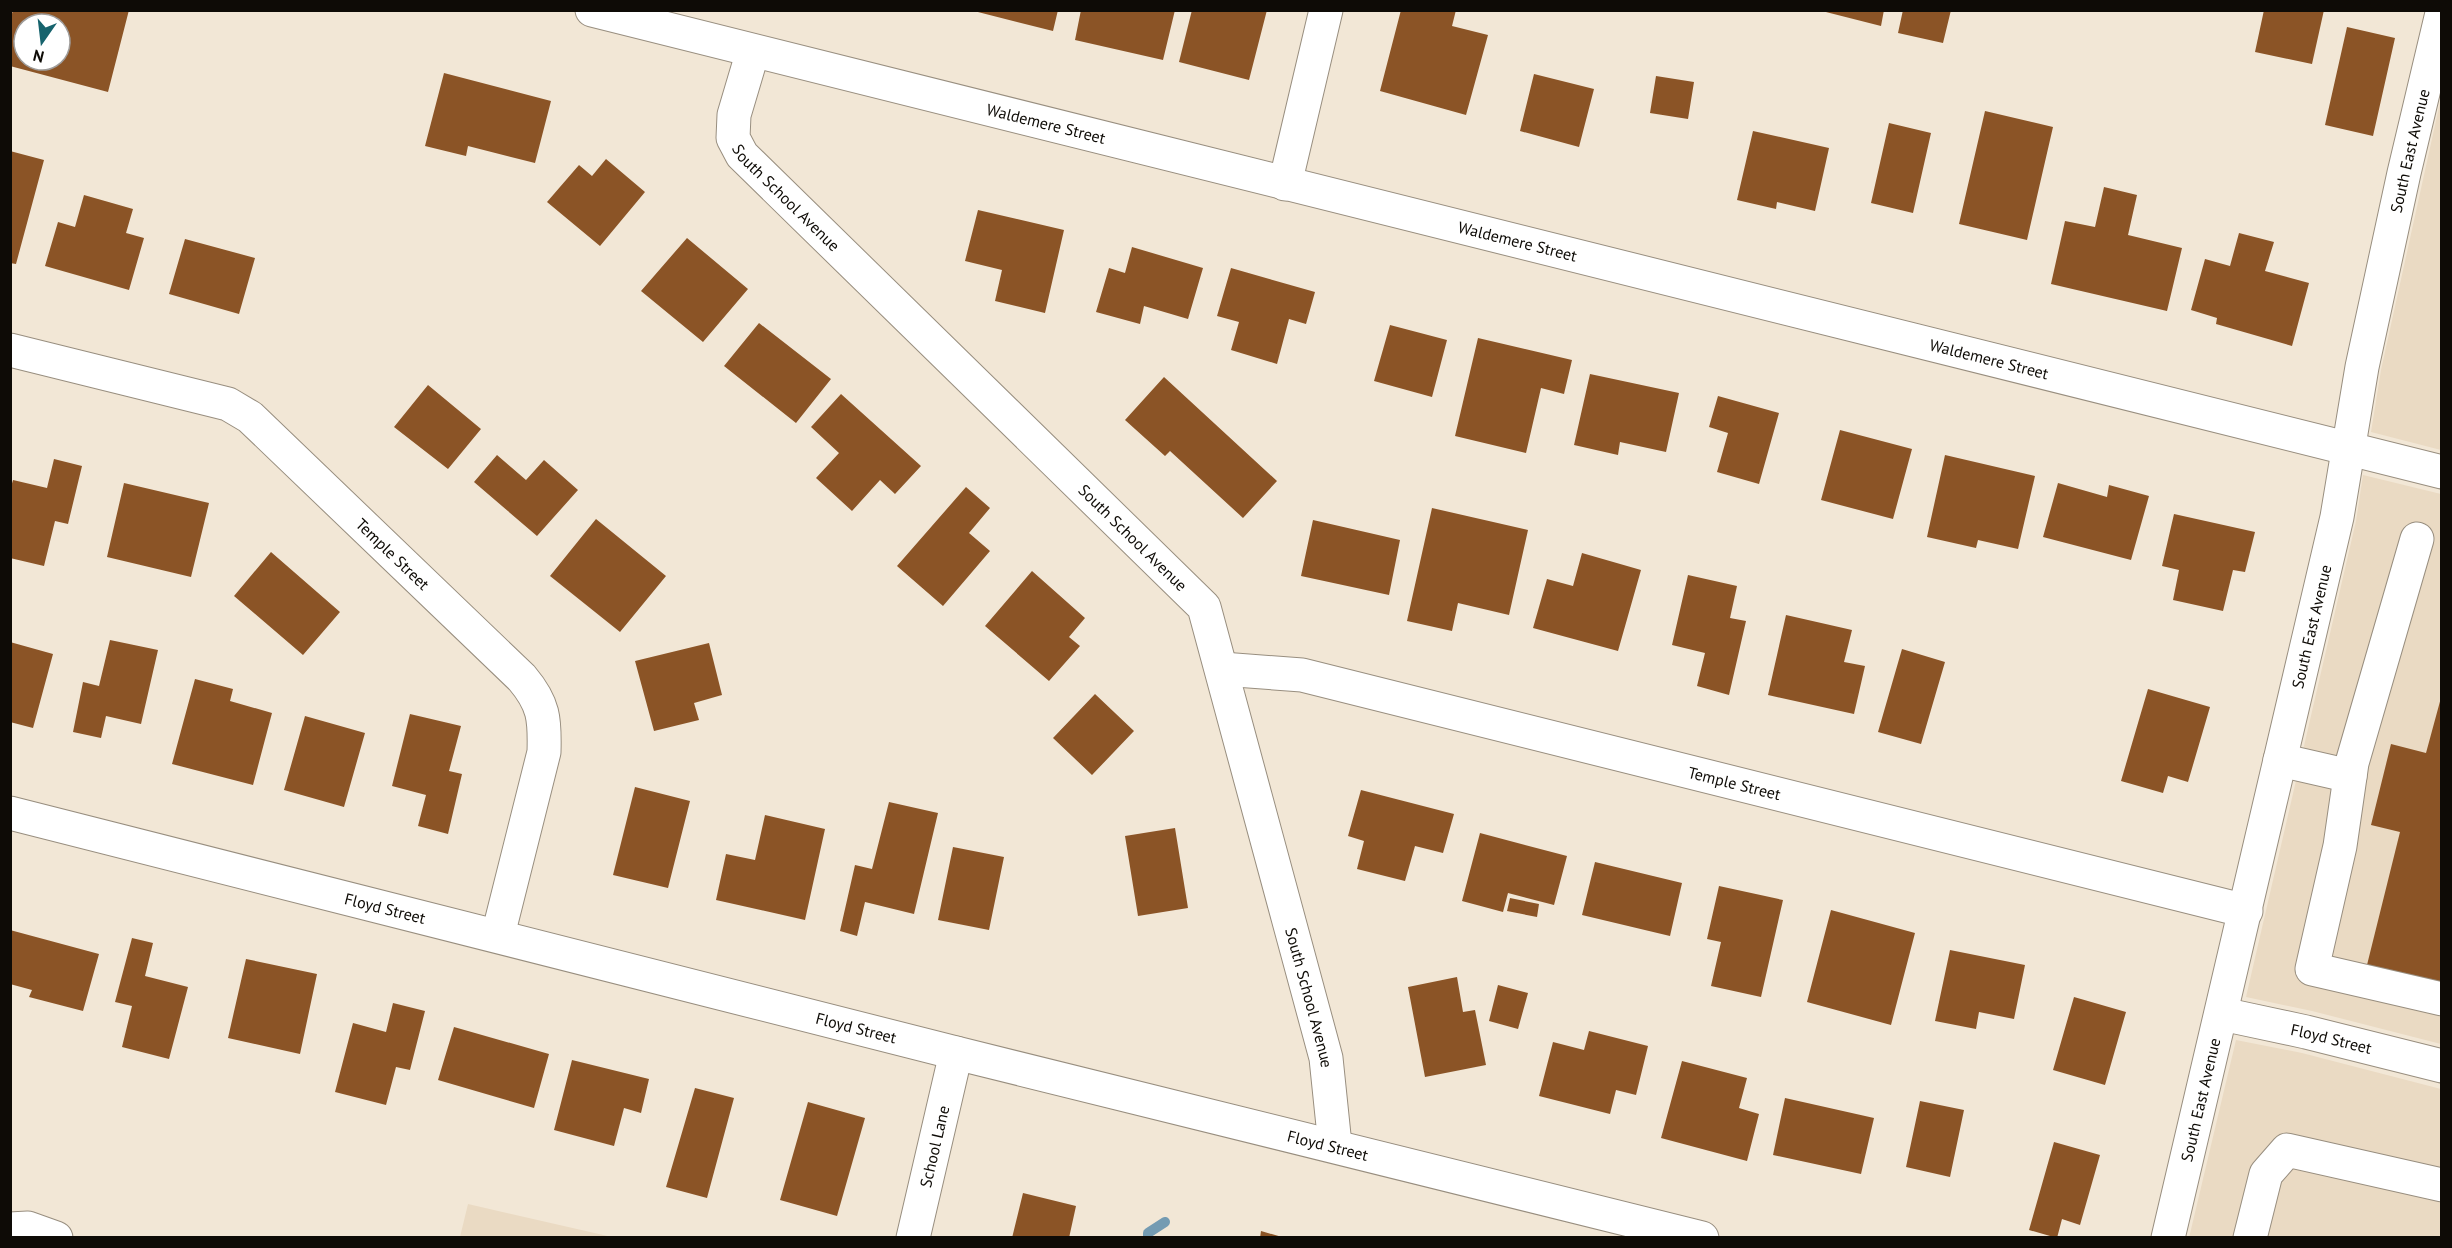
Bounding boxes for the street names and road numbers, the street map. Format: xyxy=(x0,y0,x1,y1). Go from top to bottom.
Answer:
street label: South East Avenue xyxy=(2386,87,2434,215)
street label: Waldemere Street xyxy=(984,99,1108,148)
street label: South School Avenue xyxy=(728,140,844,255)
street label: Waldemere Street xyxy=(1456,217,1580,266)
street label: Waldemere Street xyxy=(1928,334,2051,384)
street label: South School Avenue xyxy=(1074,480,1192,595)
street label: Temple Street xyxy=(352,514,434,594)
street label: South East Avenue xyxy=(2287,563,2336,691)
street label: Temple Street xyxy=(1686,762,1783,804)
street label: Floyd Street xyxy=(343,888,428,928)
street label: South School Avenue xyxy=(1281,925,1337,1069)
street label: Floyd Street xyxy=(814,1008,899,1048)
street label: Floyd Street xyxy=(2289,1019,2374,1058)
street label: South East Avenue xyxy=(2176,1036,2225,1164)
street label: School Lane xyxy=(915,1104,953,1189)
street label: Floyd Street xyxy=(1285,1126,1371,1165)

